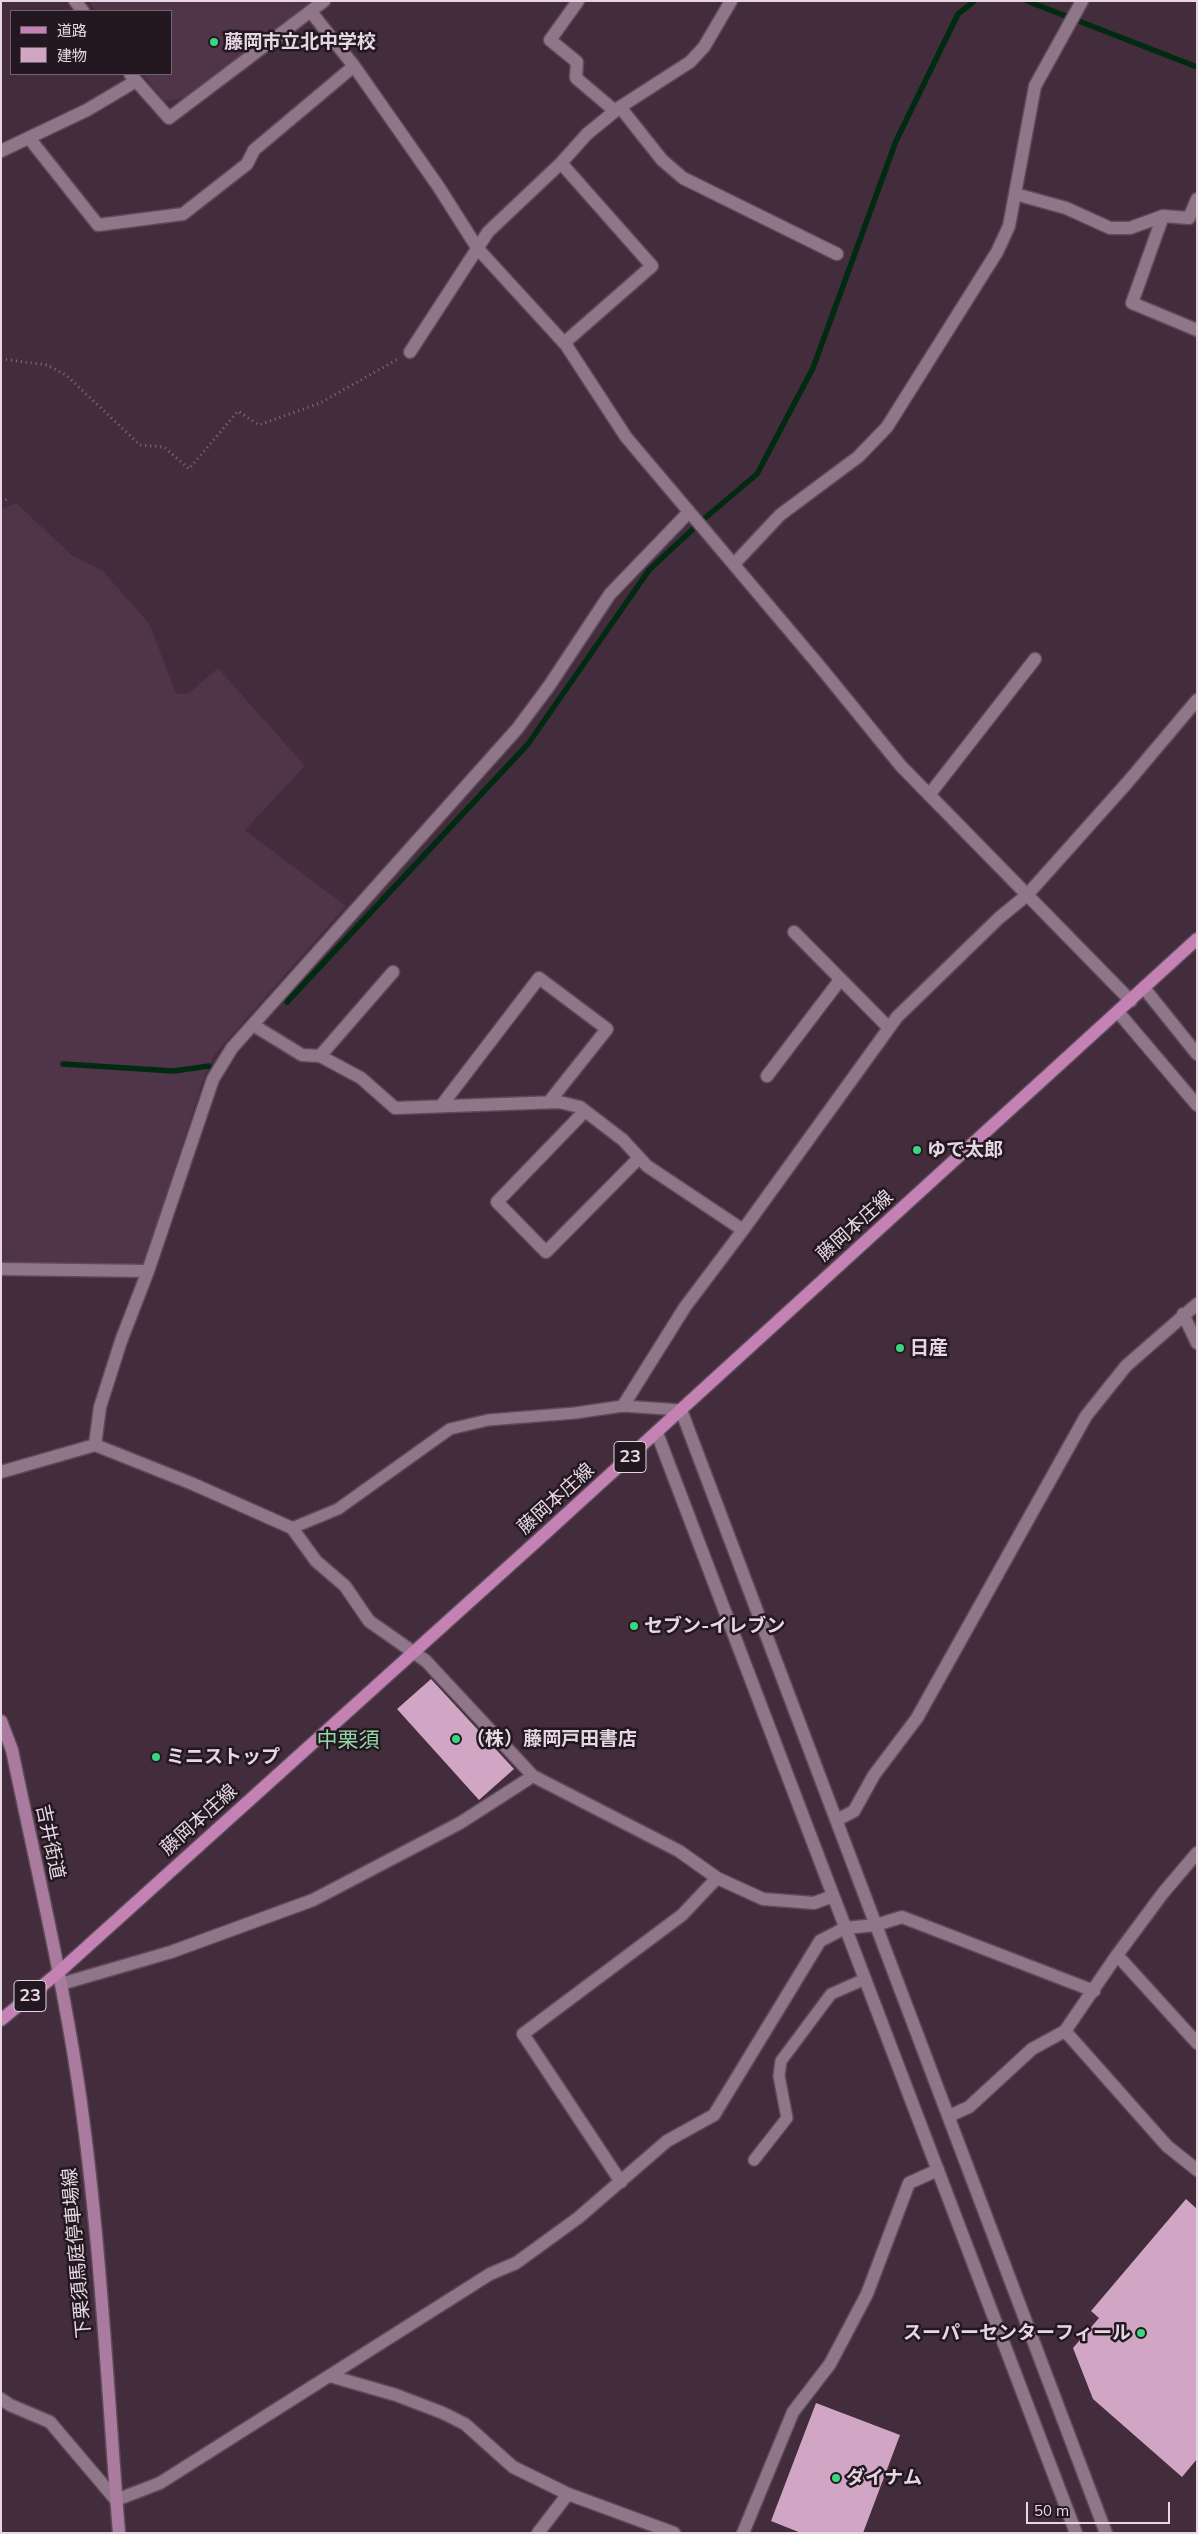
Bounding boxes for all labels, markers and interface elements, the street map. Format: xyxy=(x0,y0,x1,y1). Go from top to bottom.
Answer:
legend xyxy=(10,10,172,75)
text: 道路 xyxy=(57,21,87,40)
place label: 藤岡市立北中学校 xyxy=(224,31,376,53)
marker: 藤岡市立北中学校 xyxy=(208,36,220,48)
text: 建物 xyxy=(57,46,87,65)
place label: ゆで太郎 xyxy=(927,1139,1003,1161)
marker: ゆで太郎 xyxy=(911,1144,923,1156)
street label: 藤岡本庄線 xyxy=(812,1186,898,1266)
place label: 日産 xyxy=(910,1337,948,1359)
marker: 日産 xyxy=(894,1342,906,1354)
road number: 23 xyxy=(614,1441,646,1472)
street label: 藤岡本庄線 xyxy=(513,1459,599,1539)
place label: セブン-イレブン xyxy=(644,1615,785,1637)
marker: セブン-イレブン xyxy=(628,1620,640,1632)
district label: 中栗須 xyxy=(317,1728,379,1754)
place label: （株）藤岡戸田書店 xyxy=(466,1728,637,1750)
marker: （株）藤岡戸田書店 xyxy=(450,1733,462,1745)
place label: ミニストップ xyxy=(166,1746,280,1768)
marker: ミニストップ xyxy=(150,1751,162,1763)
street label: 藤岡本庄線 xyxy=(156,1780,242,1860)
street label: 吉井街道 xyxy=(31,1802,69,1882)
road number: 23 xyxy=(14,1980,46,2012)
street label: 下栗須馬庭停車場線 xyxy=(58,2167,96,2339)
place label: スーパーセンターフィール xyxy=(903,2322,1131,2344)
marker: スーパーセンターフィール xyxy=(1135,2327,1147,2339)
place label: ダイナム xyxy=(846,2467,922,2489)
marker: ダイナム xyxy=(830,2472,842,2484)
scale bar xyxy=(1028,2492,1172,2524)
text: 50 m xyxy=(1034,2501,1069,2520)

